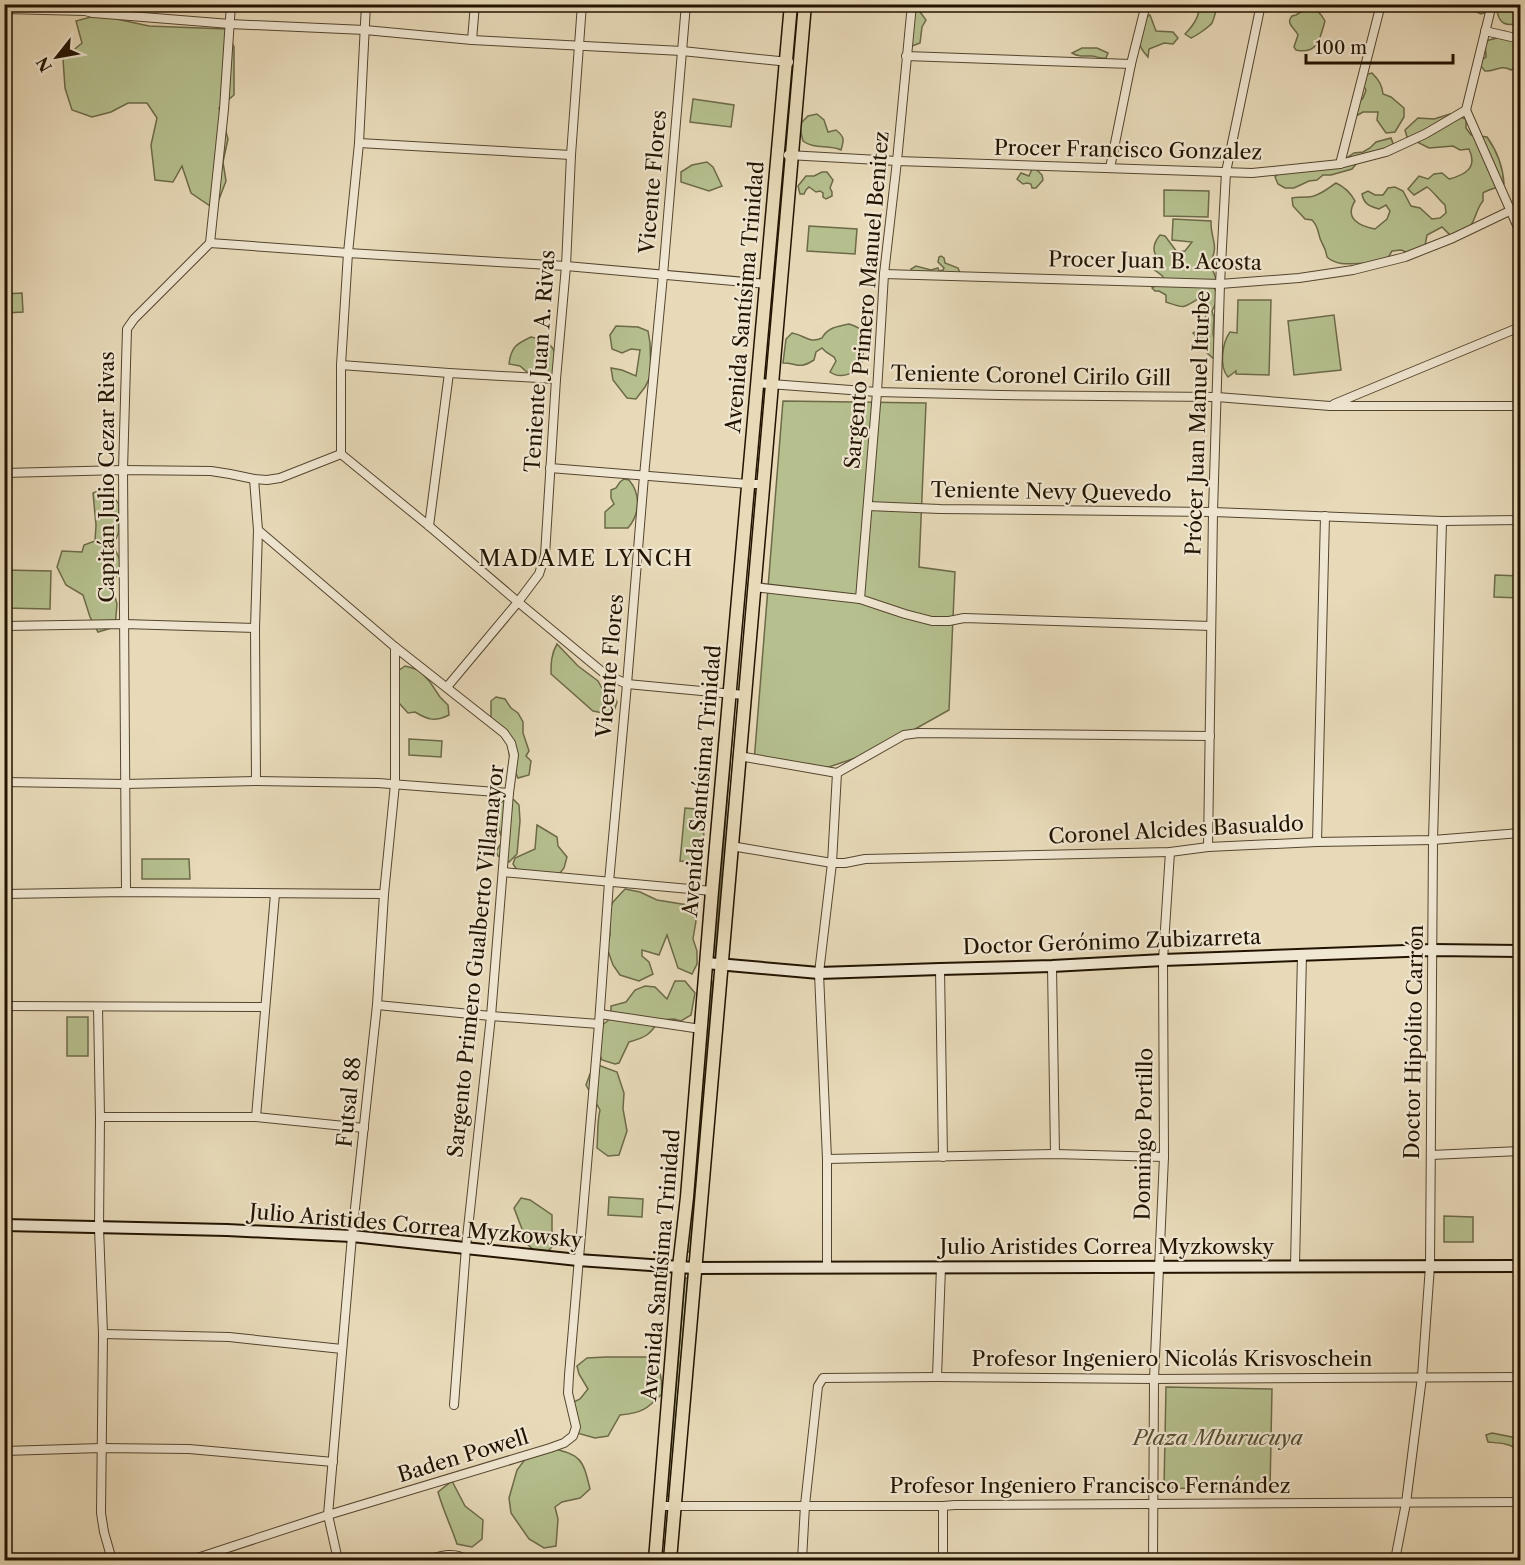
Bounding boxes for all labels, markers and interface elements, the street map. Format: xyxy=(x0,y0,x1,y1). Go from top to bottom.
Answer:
north arrow xyxy=(27,27,87,87)
scale bar xyxy=(1306,27,1453,65)
text: 100 m xyxy=(1315,37,1367,59)
text: N xyxy=(32,54,56,76)
street label: Vicente Flores xyxy=(634,109,671,256)
street label: Sargento Primero Manuel Benitez xyxy=(839,130,894,470)
street label: Procer Francisco Gonzalez xyxy=(994,135,1262,164)
street label: Avenida Santísima Trinidad xyxy=(720,160,769,435)
street label: Procer Juan B. Acosta xyxy=(1048,246,1263,275)
street label: Teniente Juan A. Rivas xyxy=(519,249,560,473)
street label: Prócer Juan Manuel Iturbe xyxy=(1180,290,1215,556)
street label: Capitán Julio Cezar Rivas xyxy=(94,351,119,603)
street label: Teniente Coronel Cirilo Gill xyxy=(891,361,1171,390)
street label: Teniente Nevy Quevedo xyxy=(930,477,1172,506)
district label: MADAME LYNCH xyxy=(478,545,694,572)
street label: Vicente Flores xyxy=(591,593,628,740)
street label: Avenida Santísima Trinidad xyxy=(677,644,726,919)
street label: Sargento Primero Gualberto Villamayor xyxy=(442,763,509,1159)
street label: Coronel Alcides Basualdo xyxy=(1048,810,1304,849)
street label: Doctor Gerónimo Zubizarreta xyxy=(962,924,1263,959)
street label: Doctor Hipólito Carrón xyxy=(1399,924,1428,1160)
street label: Domingo Portillo xyxy=(1129,1047,1158,1221)
street label: Futsal 88 xyxy=(331,1055,366,1148)
street label: Avenida Santísima Trinidad xyxy=(636,1128,685,1403)
street label: Julio Aristides Correa Myzkowsky xyxy=(245,1198,584,1253)
street label: Julio Aristides Correa Myzkowsky xyxy=(937,1234,1275,1259)
street label: Profesor Ingeniero Nicolás Krisvoschein xyxy=(972,1346,1372,1371)
street label: Baden Powell xyxy=(394,1424,531,1487)
park label: Plaza Mburucuya xyxy=(1131,1425,1303,1450)
street label: Profesor Ingeniero Francisco Fernández xyxy=(889,1473,1291,1498)

